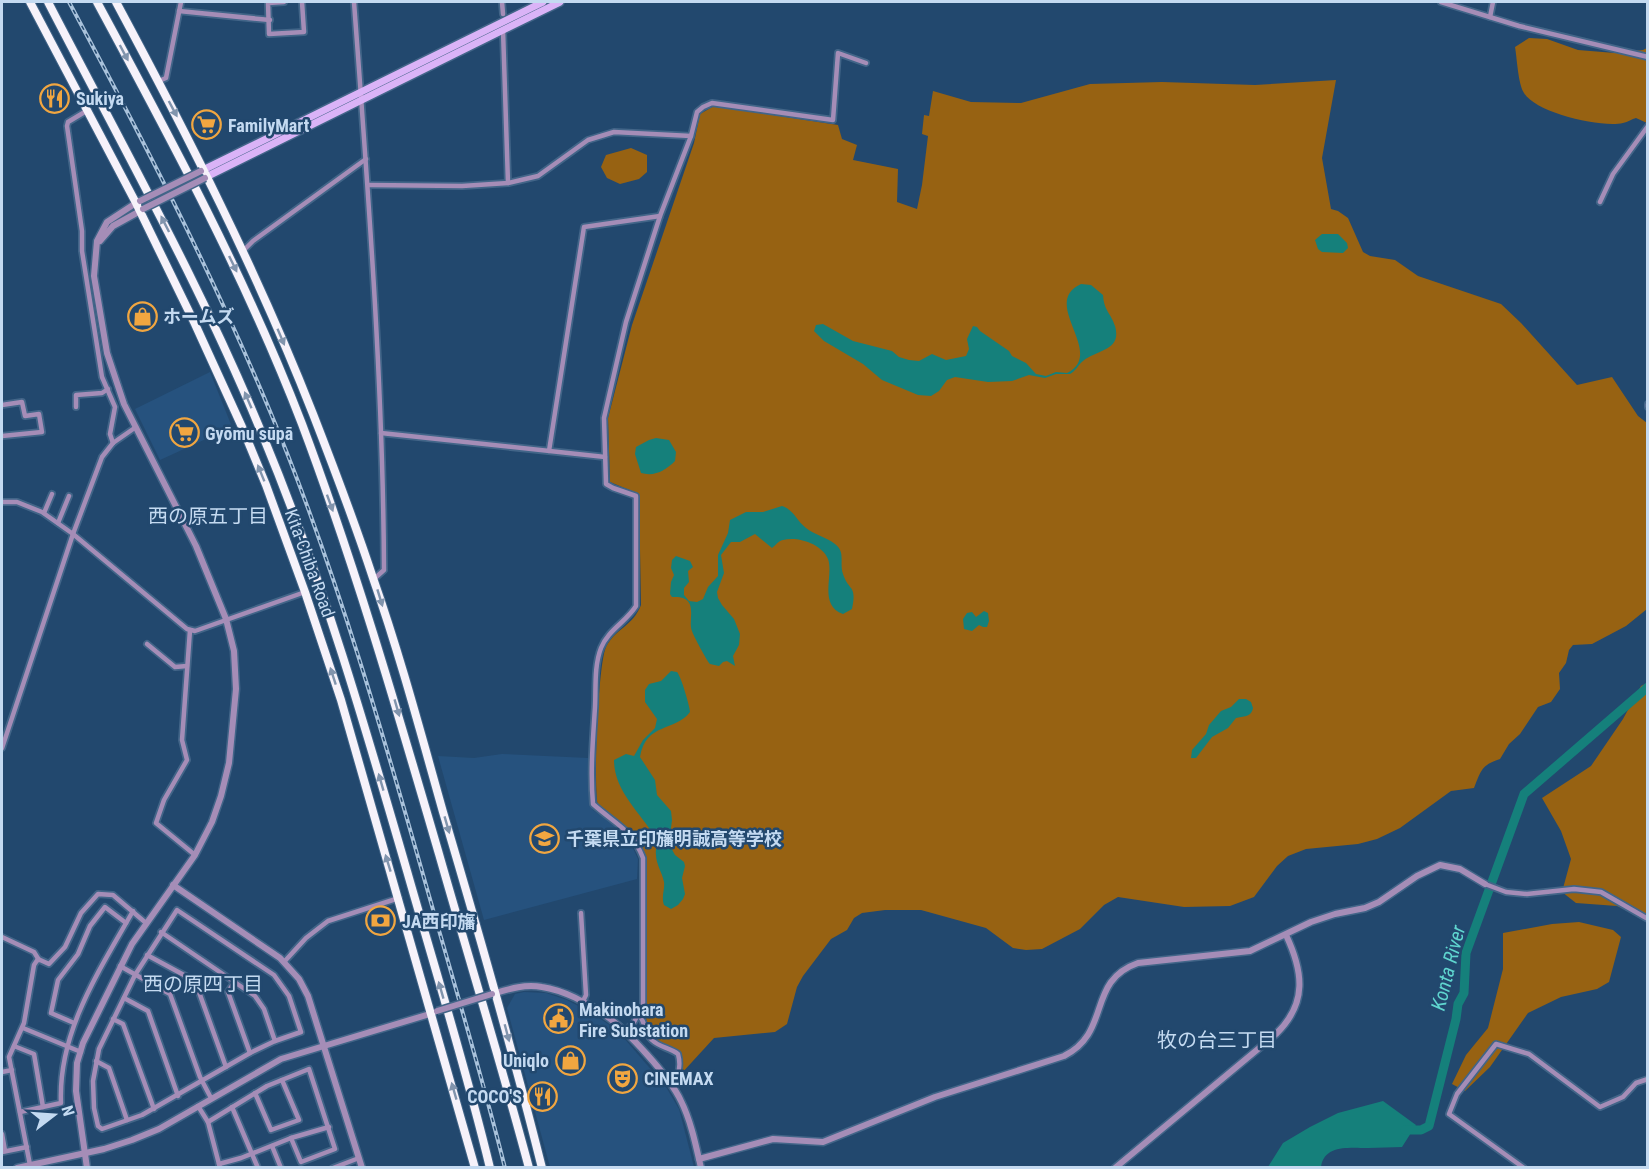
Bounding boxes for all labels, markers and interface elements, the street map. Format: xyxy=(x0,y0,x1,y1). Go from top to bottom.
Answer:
one-way arrow xyxy=(119,44,129,62)
restaurant icon: Sukiya xyxy=(39,82,71,114)
place label: Sukiya xyxy=(76,88,124,109)
one-way arrow xyxy=(168,100,178,117)
supermarket icon: FamilyMart xyxy=(191,109,223,141)
place label: FamilyMart xyxy=(228,115,310,136)
one-way arrow xyxy=(160,215,169,232)
one-way arrow xyxy=(227,255,237,273)
shop icon: ホームズ xyxy=(126,300,158,332)
place label: ホームズ xyxy=(163,306,234,327)
one-way arrow xyxy=(277,328,286,346)
one-way arrow xyxy=(243,391,252,409)
supermarket icon: Gyōmu sūpā xyxy=(168,417,200,449)
place label: Gyōmu sūpā xyxy=(205,423,293,444)
one-way arrow xyxy=(256,463,266,481)
one-way arrow xyxy=(325,494,335,512)
district label: 西の原五丁目 xyxy=(148,504,268,528)
street label: Kita-Chiba Road xyxy=(281,506,339,620)
one-way arrow xyxy=(376,589,385,607)
one-way arrow xyxy=(328,667,337,685)
one-way arrow xyxy=(393,699,402,717)
one-way arrow xyxy=(376,773,385,791)
one-way arrow xyxy=(443,816,452,834)
school or university icon: 千葉県立印旛明誠高等学校 xyxy=(529,822,561,854)
place label: 千葉県立印旛明誠高等学校 xyxy=(566,828,782,849)
one-way arrow xyxy=(383,854,392,872)
bank icon: JA西印旛 xyxy=(365,905,397,937)
place label: JA西印旛 xyxy=(402,911,475,932)
water label: Konta River xyxy=(1426,922,1470,1013)
district label: 西の原四丁目 xyxy=(143,972,263,996)
one-way arrow xyxy=(436,981,445,999)
place label: Makinohara Fire Substation xyxy=(579,999,688,1041)
public building icon: Makinohara Fire Substation xyxy=(542,1003,574,1035)
one-way arrow xyxy=(503,1024,512,1042)
district label: 牧の台三丁目 xyxy=(1157,1028,1277,1052)
shop icon: Uniqlo xyxy=(554,1044,586,1076)
place label: Uniqlo xyxy=(503,1050,549,1071)
theatre icon: CINEMAX xyxy=(607,1062,639,1094)
place label: CINEMAX xyxy=(644,1068,714,1089)
restaurant icon: COCO'S xyxy=(527,1080,559,1112)
one-way arrow xyxy=(449,1082,458,1100)
north arrow xyxy=(24,1085,84,1145)
place label: COCO'S xyxy=(467,1086,522,1107)
text: N xyxy=(57,1103,78,1118)

